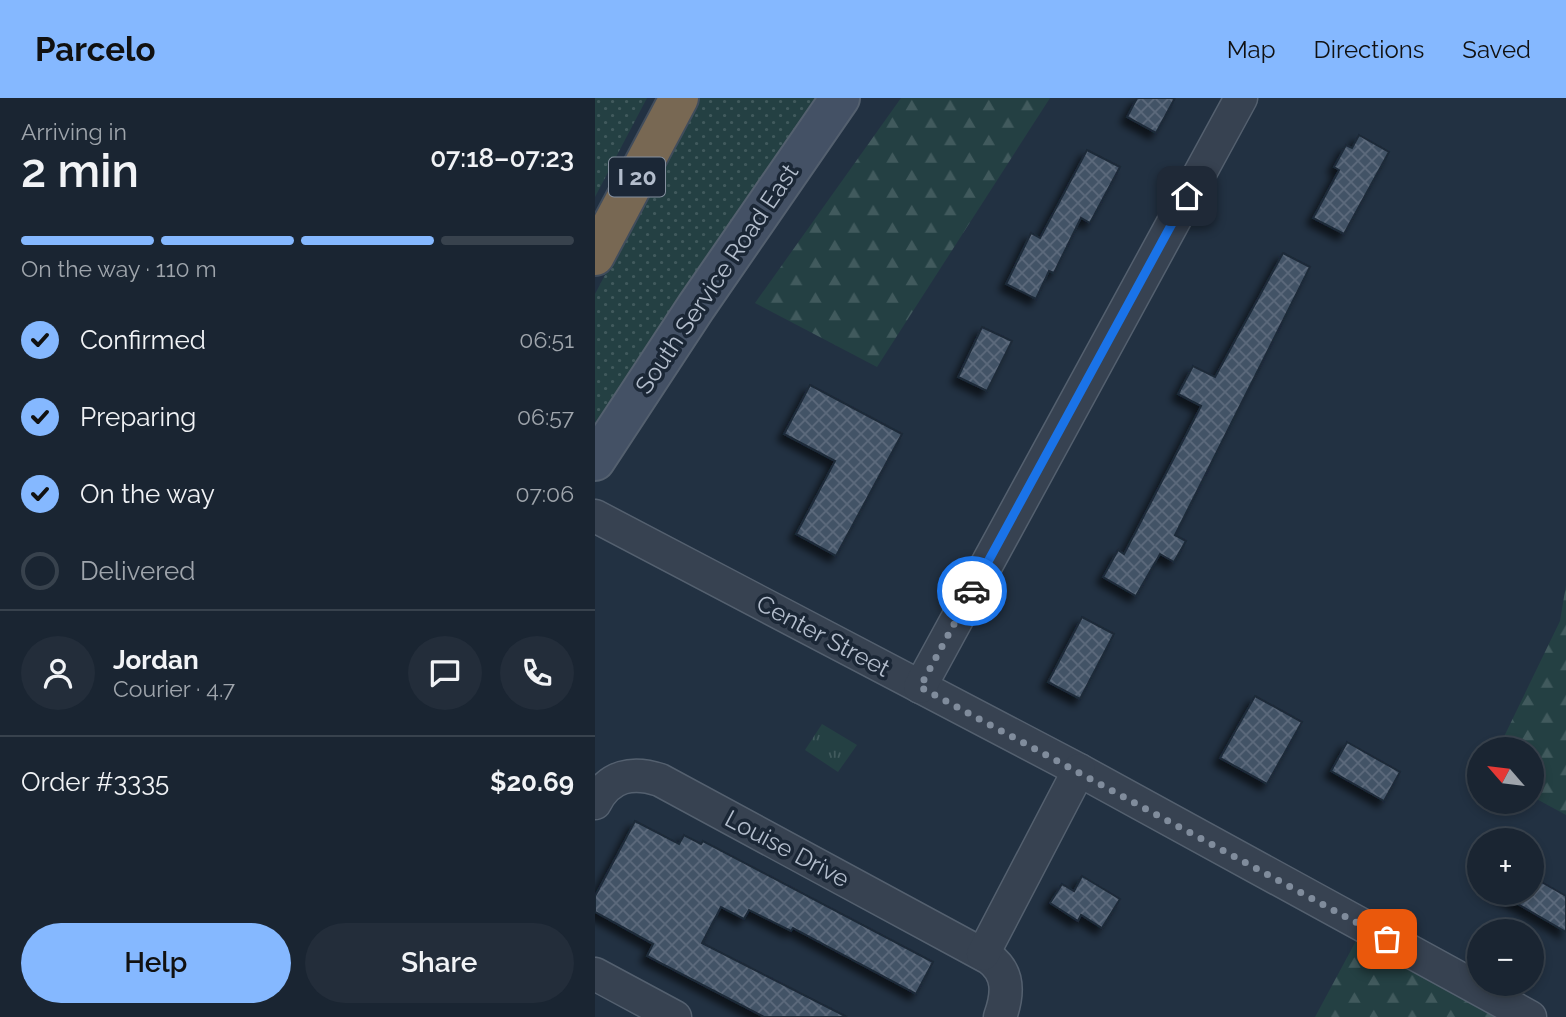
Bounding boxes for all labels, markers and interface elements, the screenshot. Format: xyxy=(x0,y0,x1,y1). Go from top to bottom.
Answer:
text: Parcelo xyxy=(35,30,156,69)
text: Map xyxy=(1227,35,1276,64)
text: Directions xyxy=(1314,35,1424,64)
text: Saved xyxy=(1462,35,1531,64)
text: Arriving in xyxy=(21,118,127,145)
text: 07:18–07:23 xyxy=(430,143,574,173)
text: 2 min xyxy=(21,144,139,198)
road number: I 20 xyxy=(609,158,665,197)
street label: South Service Road East xyxy=(629,158,804,399)
pin xyxy=(1157,166,1217,226)
icon: home xyxy=(1168,177,1206,215)
text: On the way · 110 m xyxy=(21,255,217,282)
icon: check xyxy=(21,321,59,359)
text: Confirmed xyxy=(80,325,206,355)
text: 06:51 xyxy=(519,326,574,353)
icon: check xyxy=(21,398,59,436)
text: Preparing xyxy=(80,402,196,432)
text: 06:57 xyxy=(517,403,574,430)
icon: check xyxy=(21,475,59,513)
text: On the way xyxy=(80,479,215,509)
text: 07:06 xyxy=(516,480,574,507)
text: Delivered xyxy=(80,556,195,586)
courier xyxy=(937,556,1007,626)
icon: car xyxy=(953,572,991,610)
street label: Center Street xyxy=(752,588,895,683)
button: person xyxy=(21,636,95,710)
button: chat xyxy=(408,636,482,710)
button: phone xyxy=(500,636,574,710)
text: Jordan xyxy=(113,645,199,675)
text: Courier · 4.7 xyxy=(113,675,235,702)
north arrow xyxy=(1467,737,1543,814)
map controls xyxy=(1467,737,1544,996)
text: Order #3335 xyxy=(21,767,169,797)
text: $20.69 xyxy=(490,767,574,797)
street label: Louise Drive xyxy=(720,804,854,893)
button: + xyxy=(1467,828,1544,905)
pin xyxy=(1357,909,1417,969)
button: − xyxy=(1467,919,1544,996)
icon: bag xyxy=(1368,920,1406,958)
button: Help xyxy=(21,923,291,1003)
button: Share xyxy=(305,923,574,1003)

